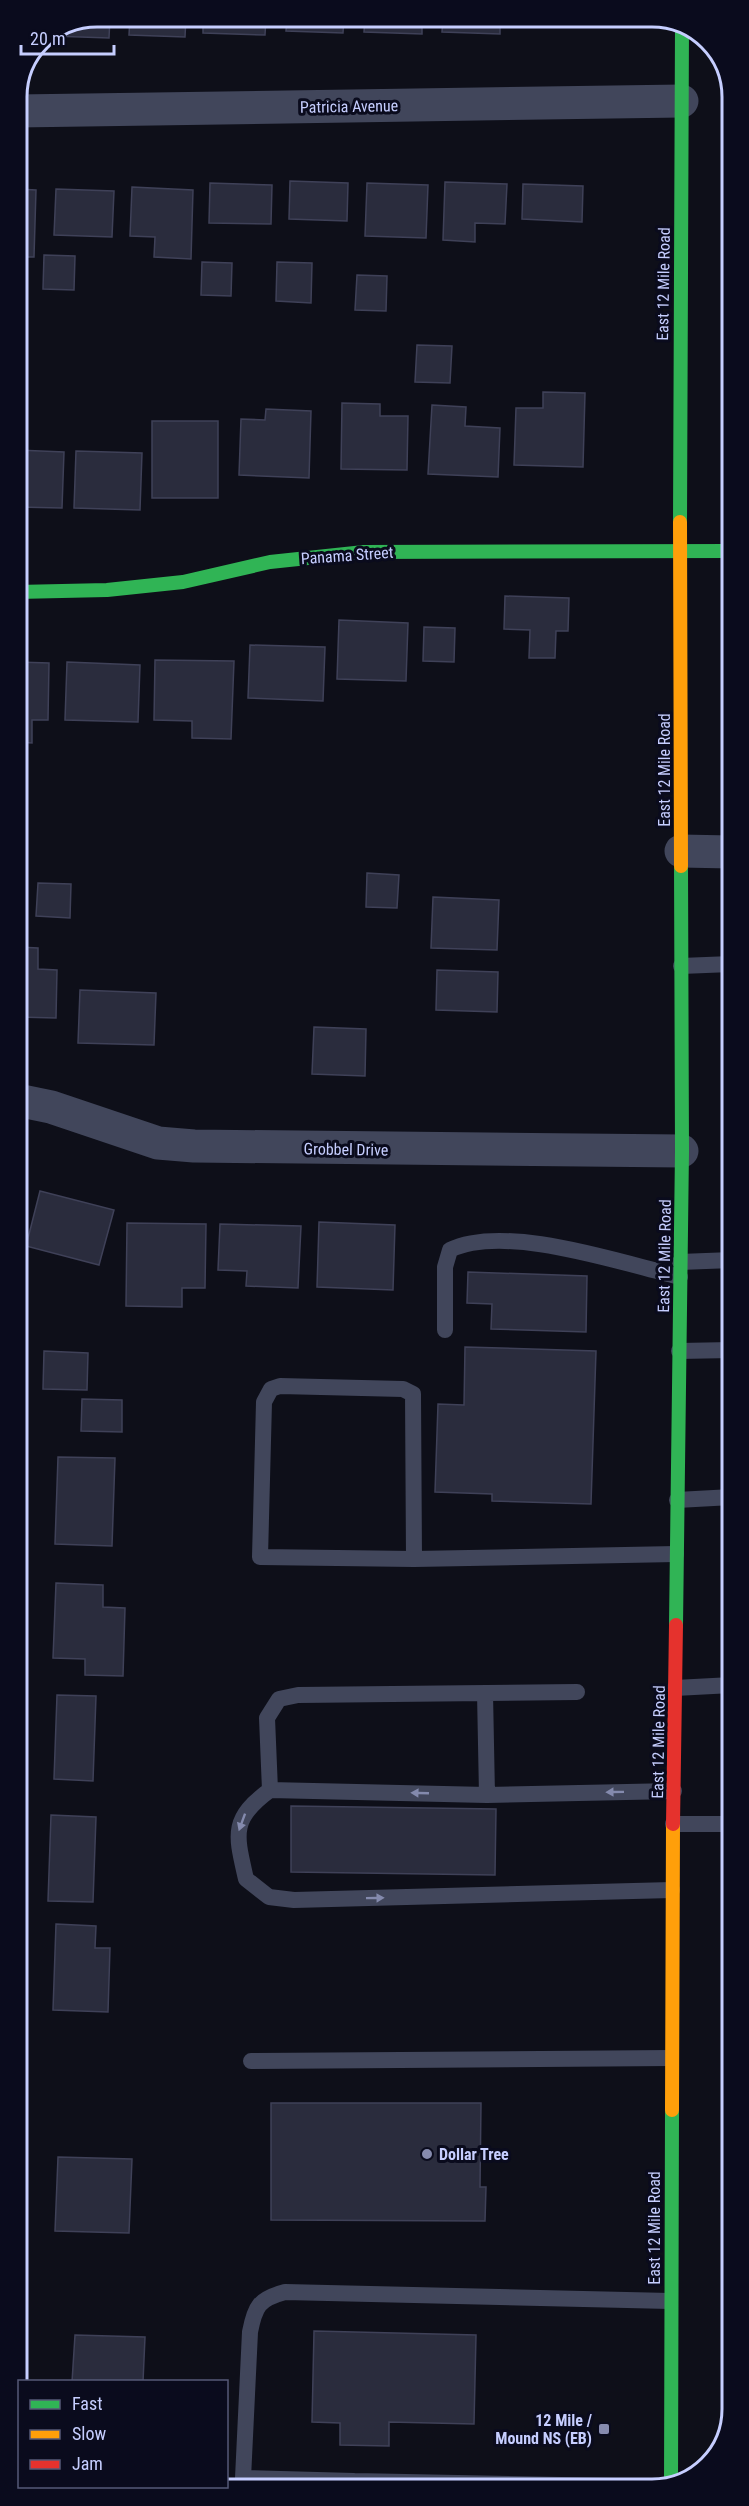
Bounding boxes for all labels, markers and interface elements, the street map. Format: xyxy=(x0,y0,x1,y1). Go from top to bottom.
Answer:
scale bar xyxy=(21,18,114,56)
text: 20 m xyxy=(30,28,65,49)
street label: Patricia Avenue xyxy=(300,96,398,117)
street label: East 12 Mile Road xyxy=(653,227,674,341)
street label: Panama Street xyxy=(300,543,394,568)
street label: East 12 Mile Road xyxy=(655,713,674,827)
street label: Grobbel Drive xyxy=(303,1139,389,1160)
street label: East 12 Mile Road xyxy=(654,1199,675,1313)
street label: East 12 Mile Road xyxy=(648,1685,669,1799)
one-way arrow xyxy=(606,1787,625,1797)
one-way arrow xyxy=(411,1788,430,1798)
one-way arrow xyxy=(237,1813,246,1831)
one-way arrow xyxy=(366,1893,385,1902)
place label: Dollar Tree xyxy=(439,2145,509,2164)
marker: Dollar Tree xyxy=(420,2147,434,2161)
street label: East 12 Mile Road xyxy=(645,2171,664,2285)
legend xyxy=(18,2380,228,2488)
text: Fast xyxy=(72,2393,103,2414)
place label: 12 Mile / Mound NS (EB) xyxy=(495,2411,593,2448)
marker: 12 Mile / Mound NS (EB) xyxy=(597,2422,611,2436)
text: Slow xyxy=(72,2423,107,2444)
text: Jam xyxy=(72,2453,103,2474)

